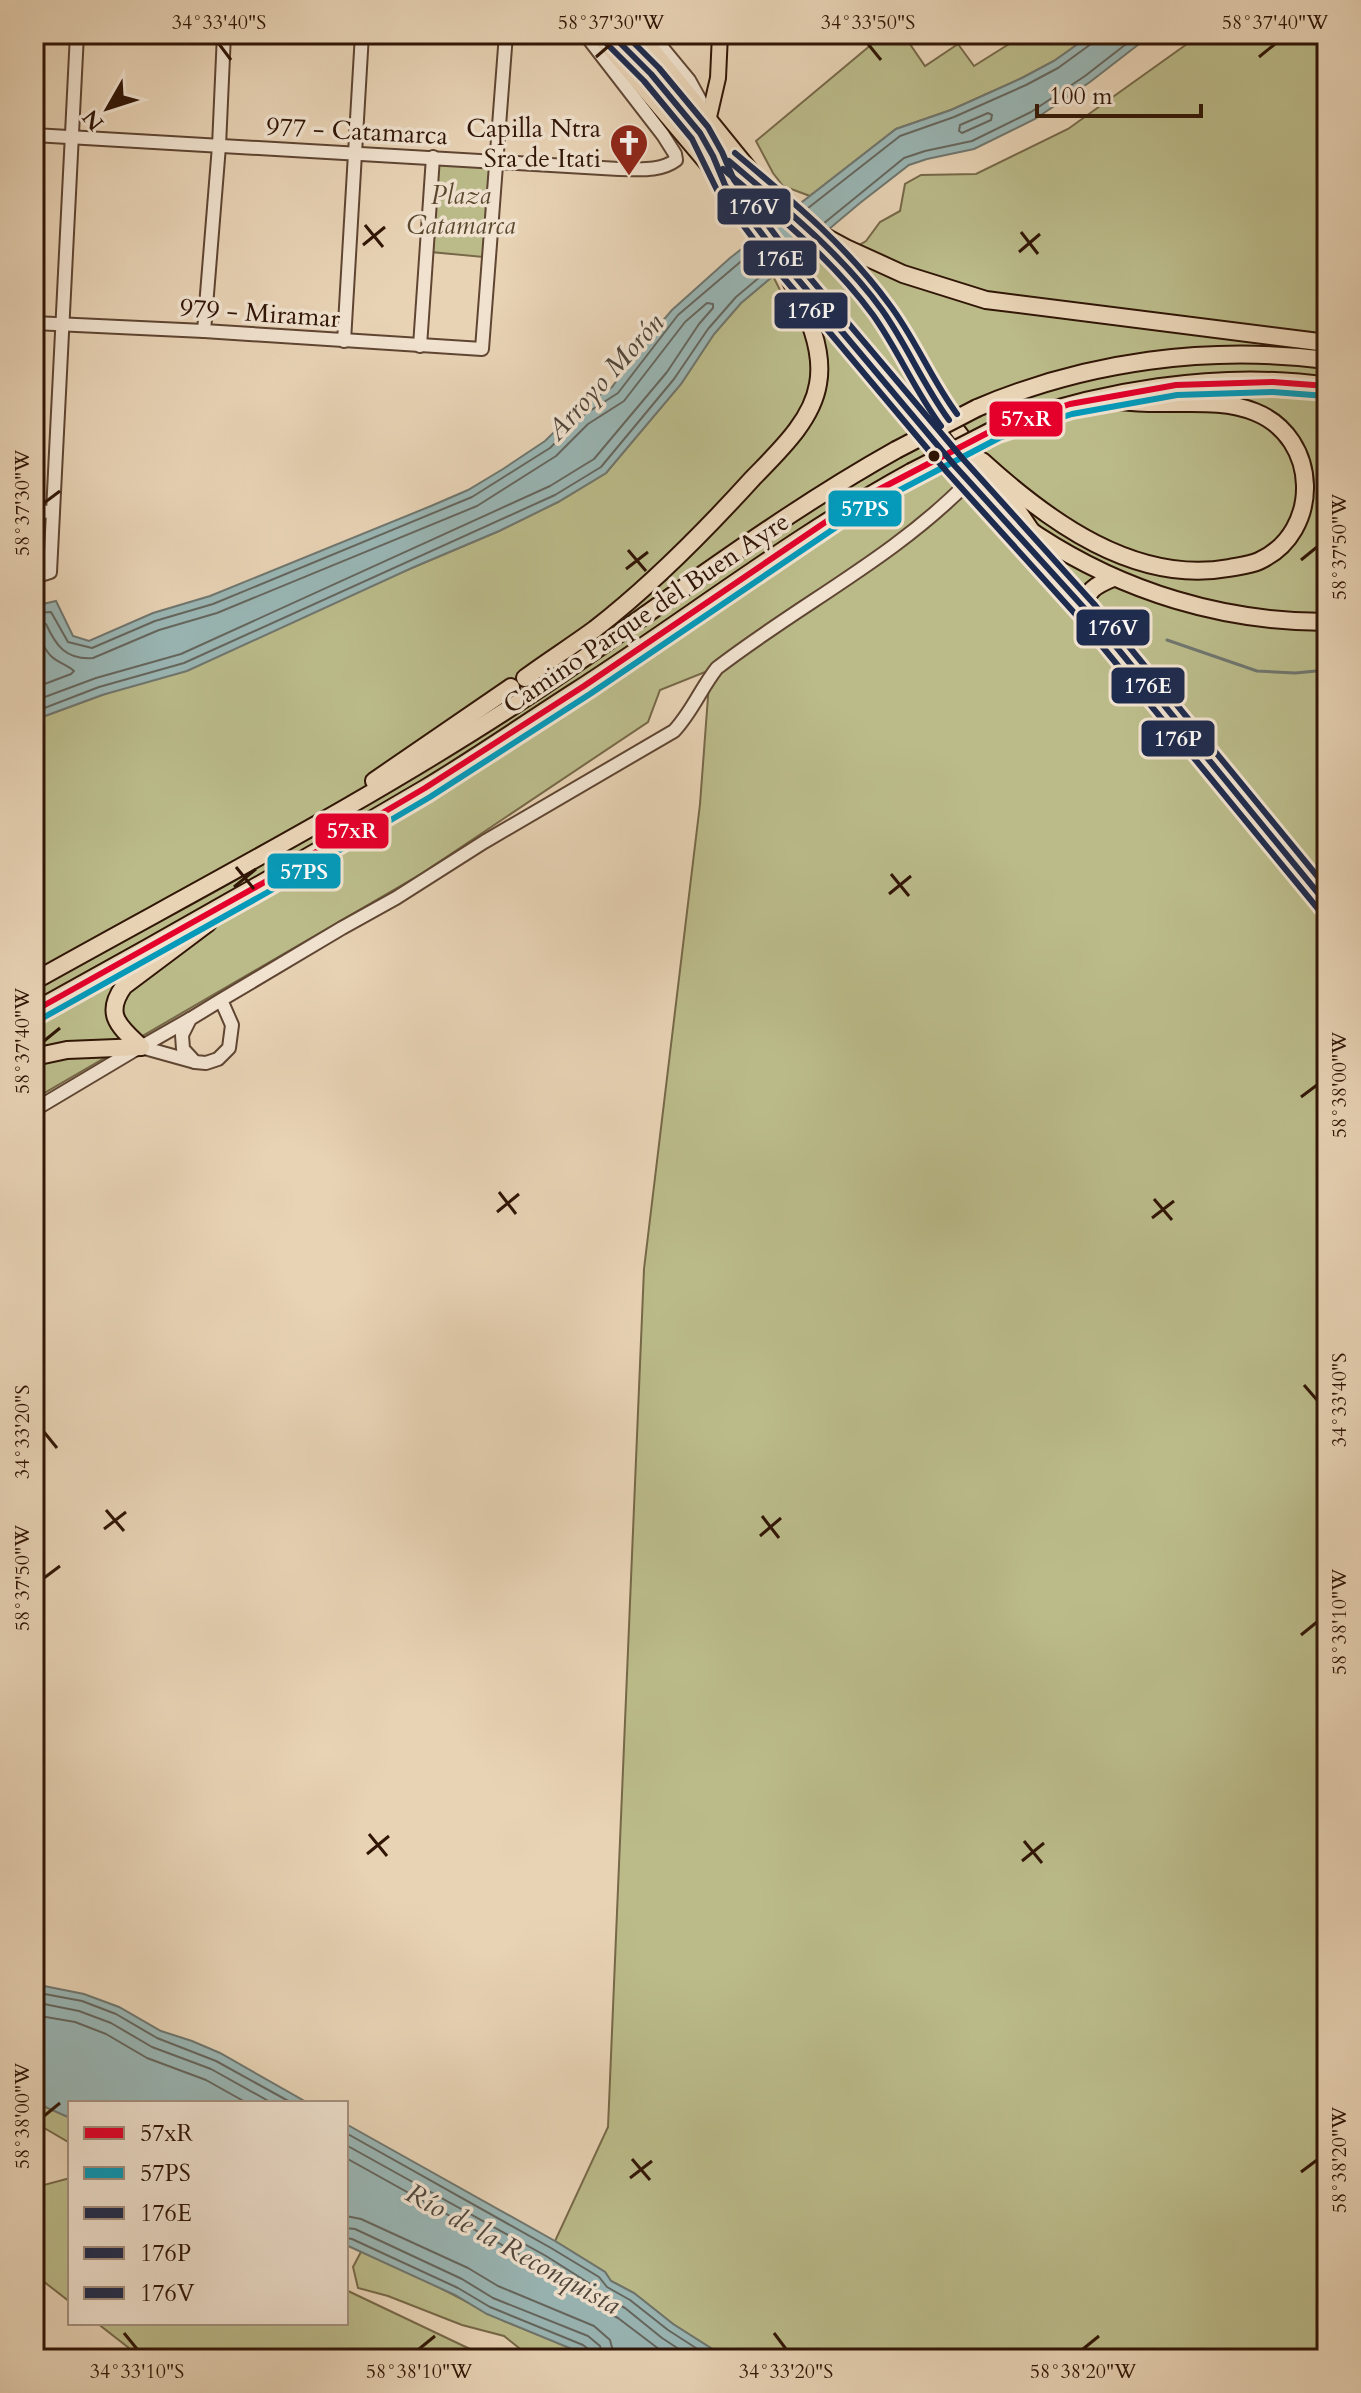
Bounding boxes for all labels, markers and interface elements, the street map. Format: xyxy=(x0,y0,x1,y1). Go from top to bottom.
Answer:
text: 34°33'40"S xyxy=(172,9,266,36)
text: 58°37'30"W xyxy=(558,9,665,36)
text: 34°33'50"S xyxy=(821,9,915,36)
text: 58°37'40"W xyxy=(1222,9,1329,36)
north arrow xyxy=(68,68,148,148)
scale bar xyxy=(1037,68,1201,118)
text: 100 m xyxy=(1049,80,1113,113)
text: N xyxy=(76,103,111,137)
street label: 977 - Catamarca xyxy=(265,109,449,153)
place label: Capilla Ntra Sra de Itati xyxy=(466,111,601,176)
church icon: Capilla Ntra Sra de Itati xyxy=(608,122,650,177)
park label: Plaza Catamarca xyxy=(406,178,516,243)
line badge: 176V xyxy=(716,187,792,226)
text: 176V xyxy=(729,192,780,222)
line badge: 176E xyxy=(742,239,818,277)
text: 176E xyxy=(756,244,804,274)
street label: 979 - Miramar xyxy=(179,290,342,336)
line badge: 176P xyxy=(773,291,849,330)
text: 176P xyxy=(787,296,835,326)
water label: Arroyo Morón xyxy=(537,305,673,450)
line badge: 57xR xyxy=(988,400,1064,438)
text: 57xR xyxy=(1001,404,1052,434)
unlabelled marker xyxy=(926,448,942,464)
text: 58°37'30"W xyxy=(9,449,36,556)
line badge: 57PS xyxy=(827,489,903,528)
text: 58°37'50"W xyxy=(1326,493,1353,600)
text: 57PS xyxy=(841,494,889,524)
street label: Camino Parque del Buen Ayre xyxy=(496,504,796,722)
line badge: 176V xyxy=(1075,608,1151,647)
text: 176V xyxy=(1088,613,1139,643)
line badge: 176E xyxy=(1110,666,1186,705)
text: 176E xyxy=(1124,671,1172,701)
line badge: 176P xyxy=(1140,719,1216,758)
text: 176P xyxy=(1154,724,1202,754)
line badge: 57xR xyxy=(314,812,390,850)
text: 57xR xyxy=(327,816,378,846)
line badge: 57PS xyxy=(266,852,342,890)
text: 57PS xyxy=(280,857,328,887)
text: 58°37'40"W xyxy=(9,987,36,1094)
text: 58°38'00"W xyxy=(1326,1031,1353,1138)
text: 34°33'40"S xyxy=(1326,1353,1353,1447)
text: 34°33'20"S xyxy=(9,1385,36,1479)
text: 58°37'50"W xyxy=(9,1524,36,1631)
text: 58°38'10"W xyxy=(1326,1568,1353,1675)
text: 58°38'00"W xyxy=(9,2062,36,2169)
legend xyxy=(68,2101,348,2325)
text: 58°38'20"W xyxy=(1326,2106,1353,2213)
text: 57xR xyxy=(140,2117,194,2150)
text: 57PS xyxy=(140,2157,191,2190)
water label: Río de la Reconquista xyxy=(399,2174,627,2324)
text: 176E xyxy=(140,2197,192,2230)
text: 176P xyxy=(140,2237,191,2270)
text: 176V xyxy=(140,2277,195,2310)
text: 34°33'10"S xyxy=(90,2358,184,2385)
text: 58°38'10"W xyxy=(366,2358,473,2385)
text: 34°33'20"S xyxy=(739,2358,833,2385)
text: 58°38'20"W xyxy=(1030,2358,1137,2385)

